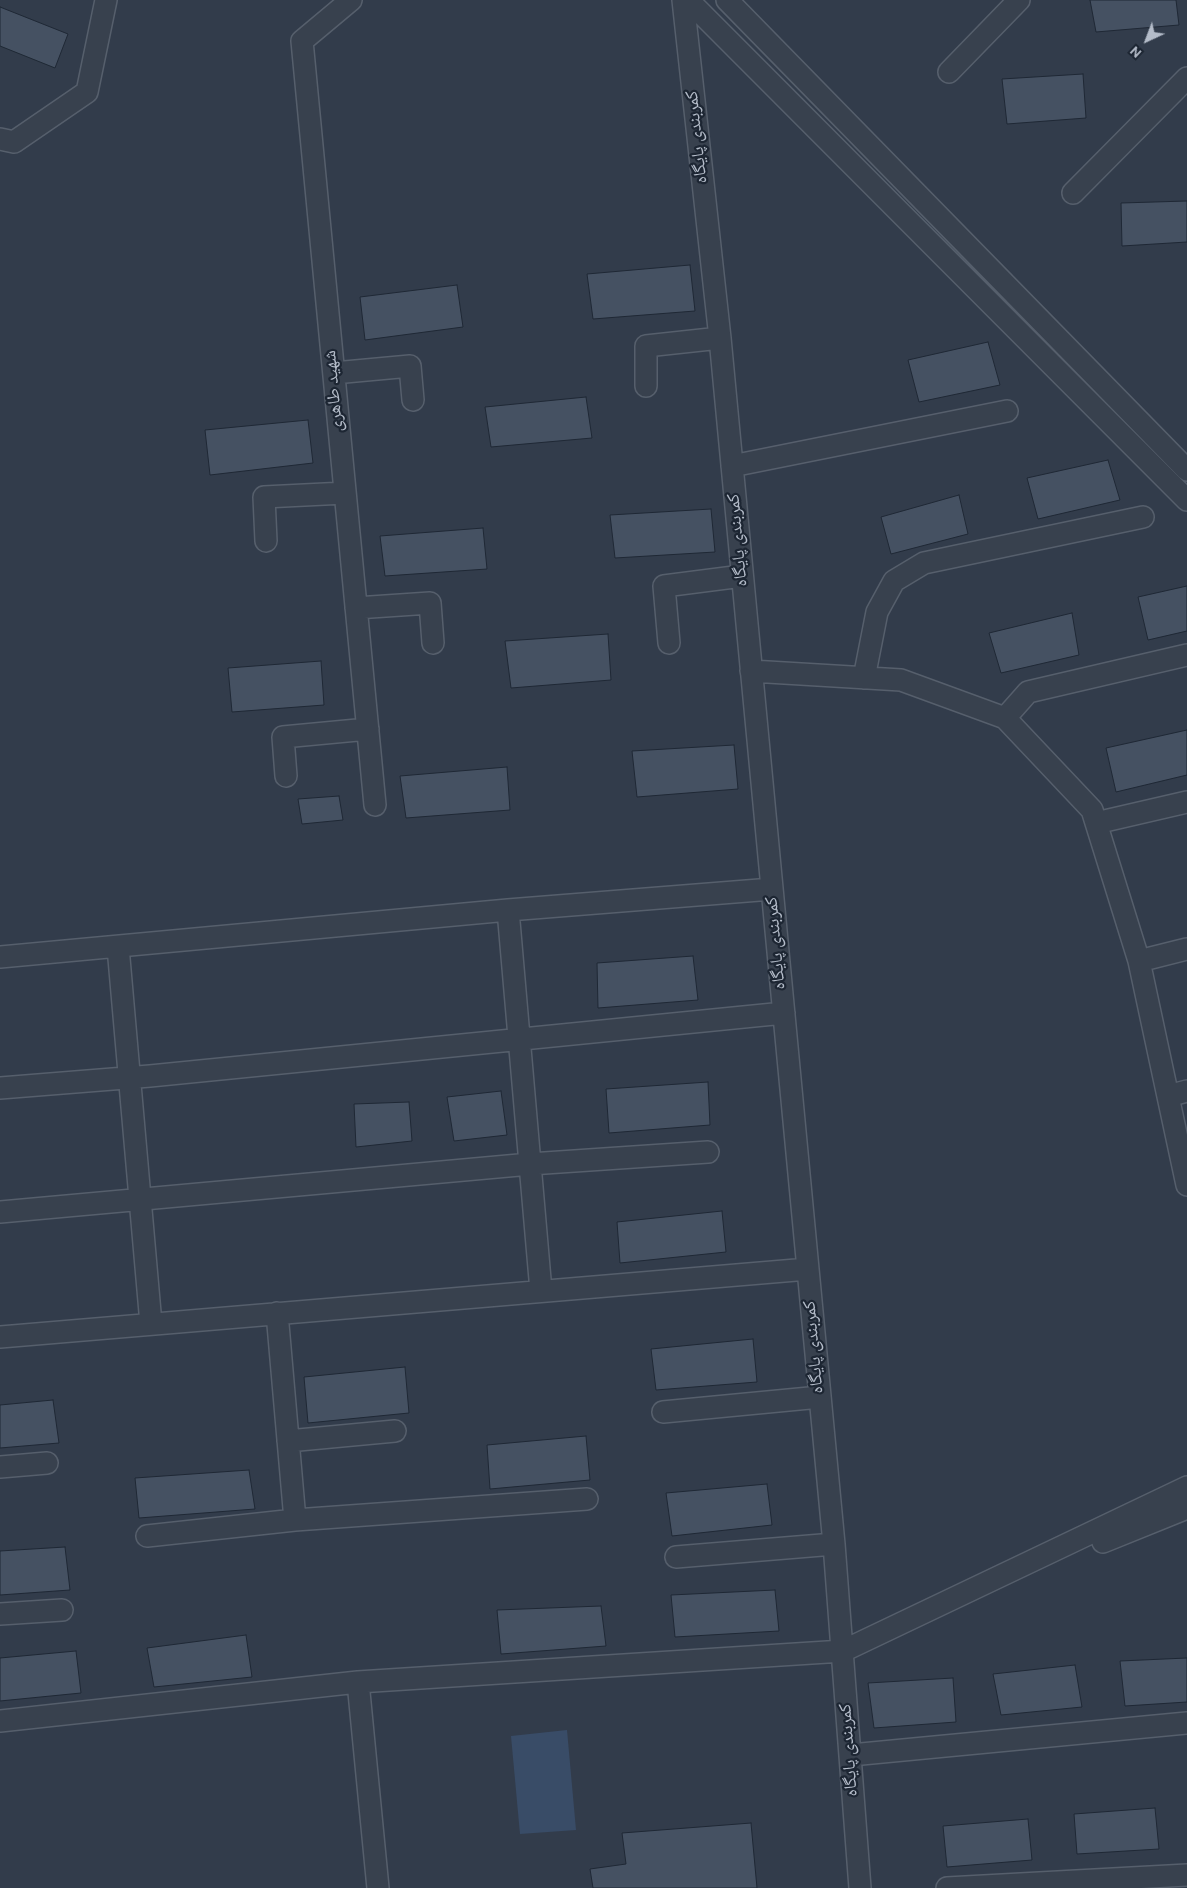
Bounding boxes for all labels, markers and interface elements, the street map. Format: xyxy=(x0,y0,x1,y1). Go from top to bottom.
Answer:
north arrow xyxy=(1122,15,1172,65)
text: N xyxy=(1127,42,1146,61)
street label: کمربندی پایگاه xyxy=(682,89,714,185)
street label: شهید طاهری xyxy=(321,349,349,433)
street label: کمربندی پایگاه xyxy=(724,493,754,587)
street label: کمربندی پایگاه xyxy=(762,896,792,990)
street label: کمربندی پایگاه xyxy=(800,1300,830,1394)
street label: کمربندی پایگاه xyxy=(836,1703,864,1797)

